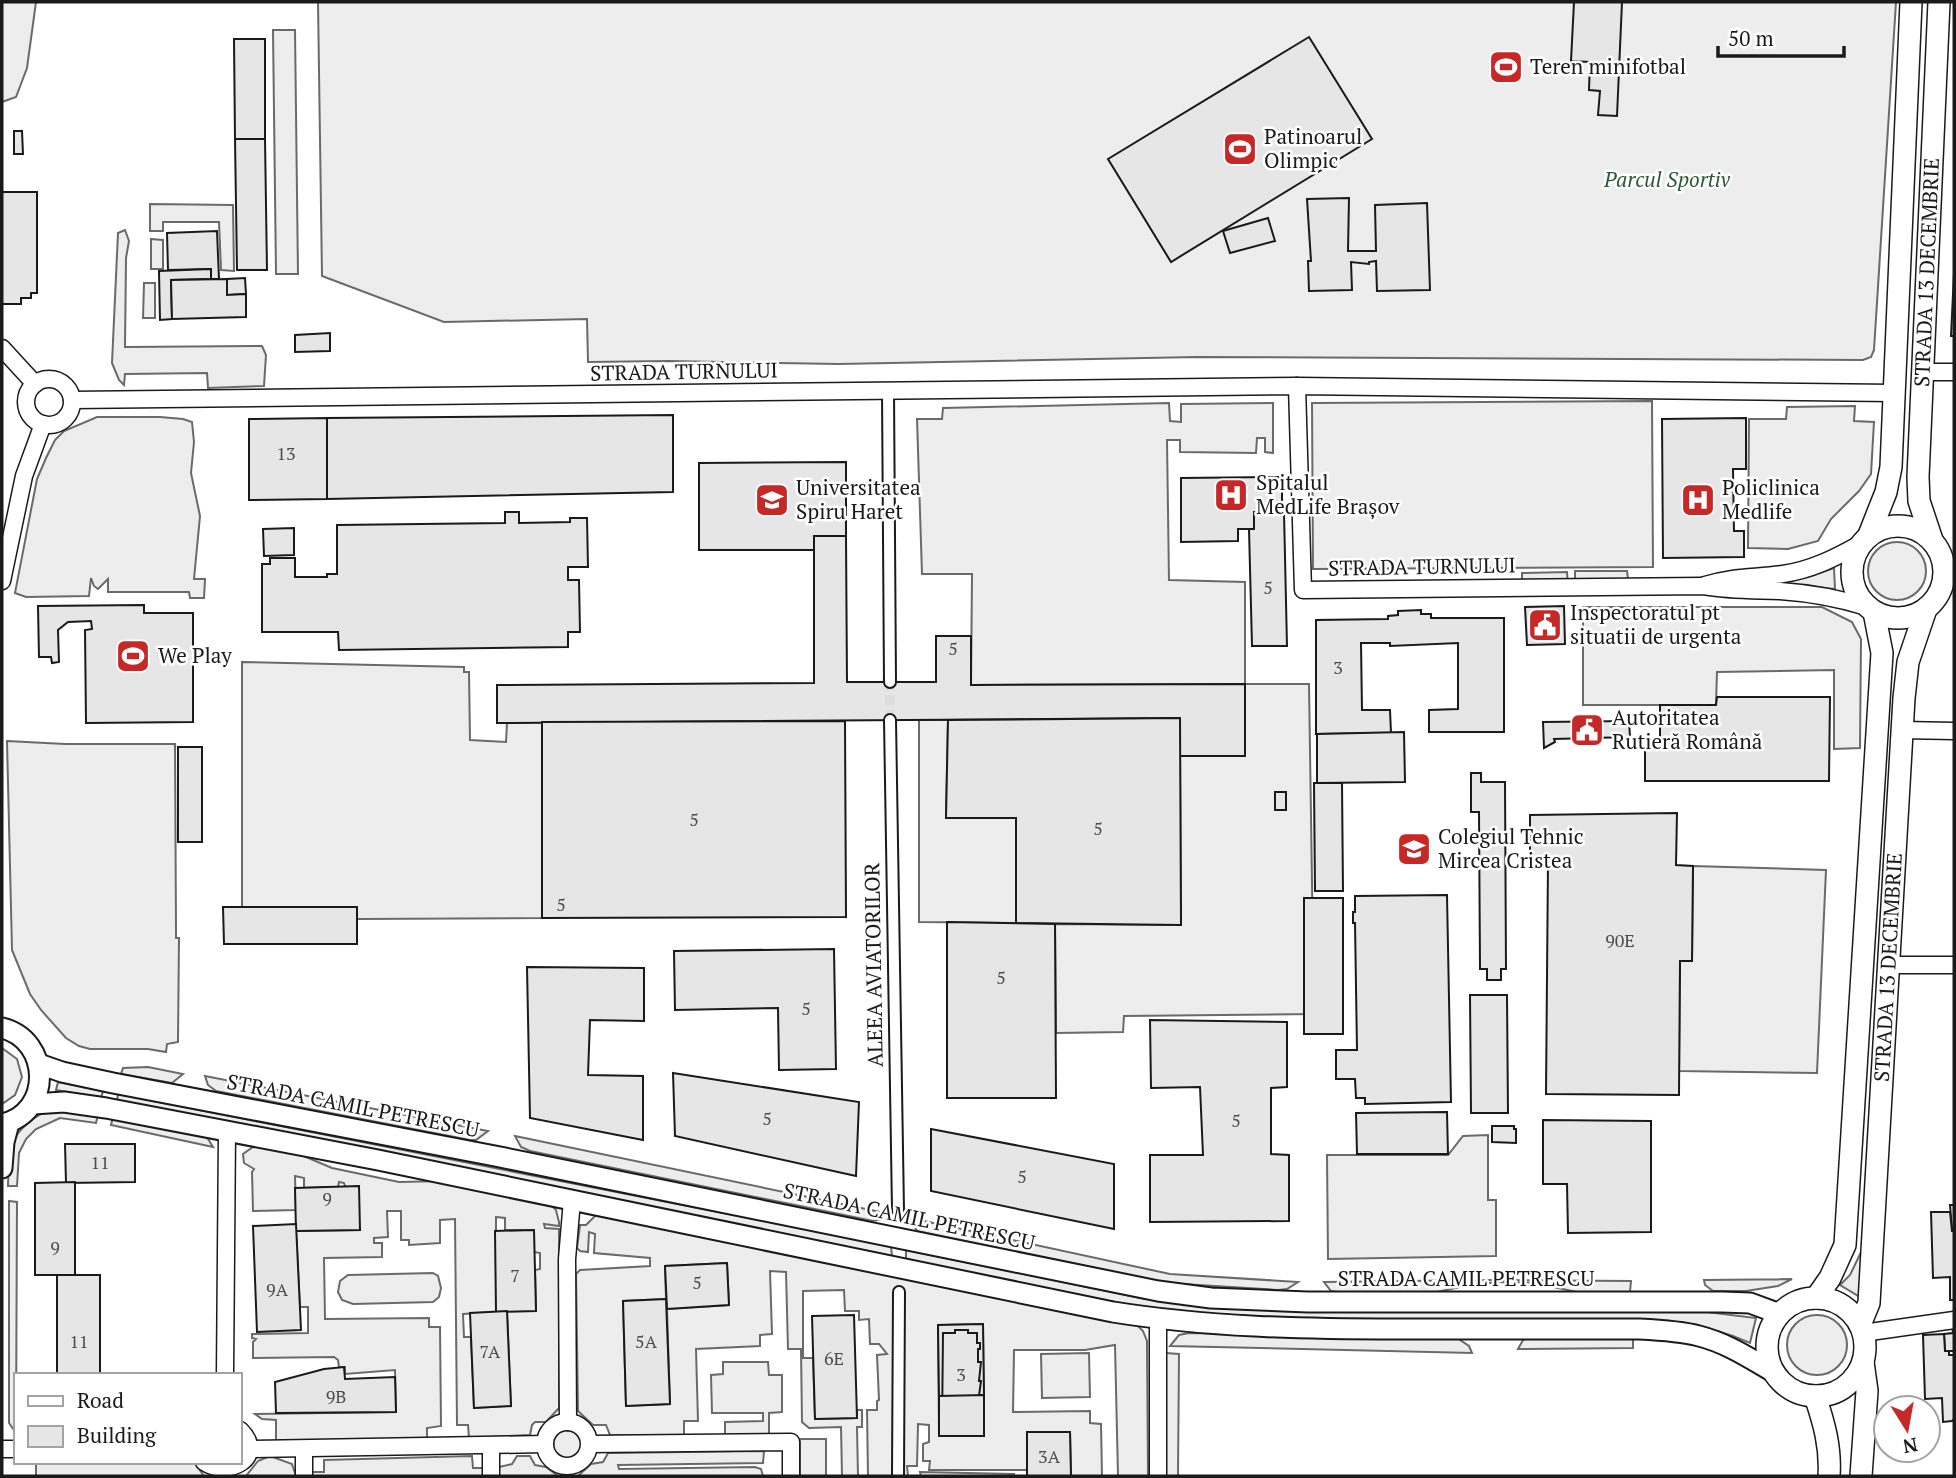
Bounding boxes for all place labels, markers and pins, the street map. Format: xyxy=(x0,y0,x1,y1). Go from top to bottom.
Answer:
sports icon: Teren minifotbal xyxy=(1487,48,1525,86)
place label: Teren minifotbal xyxy=(1530,52,1686,80)
place label: Patinoarul Olimpic xyxy=(1264,122,1362,174)
sports icon: Patinoarul Olimpic xyxy=(1221,130,1259,168)
place label: Spitalul MedLife Brașov xyxy=(1256,468,1400,520)
place label: Universitatea Spiru Haret xyxy=(796,473,921,525)
place label: Policlinica Medlife xyxy=(1722,473,1820,525)
hospital icon: Spitalul MedLife Brașov xyxy=(1212,476,1250,514)
school or university icon: Universitatea Spiru Haret xyxy=(753,481,791,519)
hospital icon: Policlinica Medlife xyxy=(1679,481,1717,519)
place label: Inspectoratul pt situatii de urgenta xyxy=(1570,598,1742,650)
public building icon: Inspectoratul pt situatii de urgenta xyxy=(1526,606,1564,644)
sports icon: We Play xyxy=(114,637,152,675)
place label: We Play xyxy=(158,641,232,669)
place label: Autoritatea Rutieră Română xyxy=(1612,703,1763,755)
public building icon: Autoritatea Rutieră Română xyxy=(1568,711,1606,749)
place label: Colegiul Tehnic Mircea Cristea xyxy=(1438,822,1584,874)
school or university icon: Colegiul Tehnic Mircea Cristea xyxy=(1395,830,1433,868)

